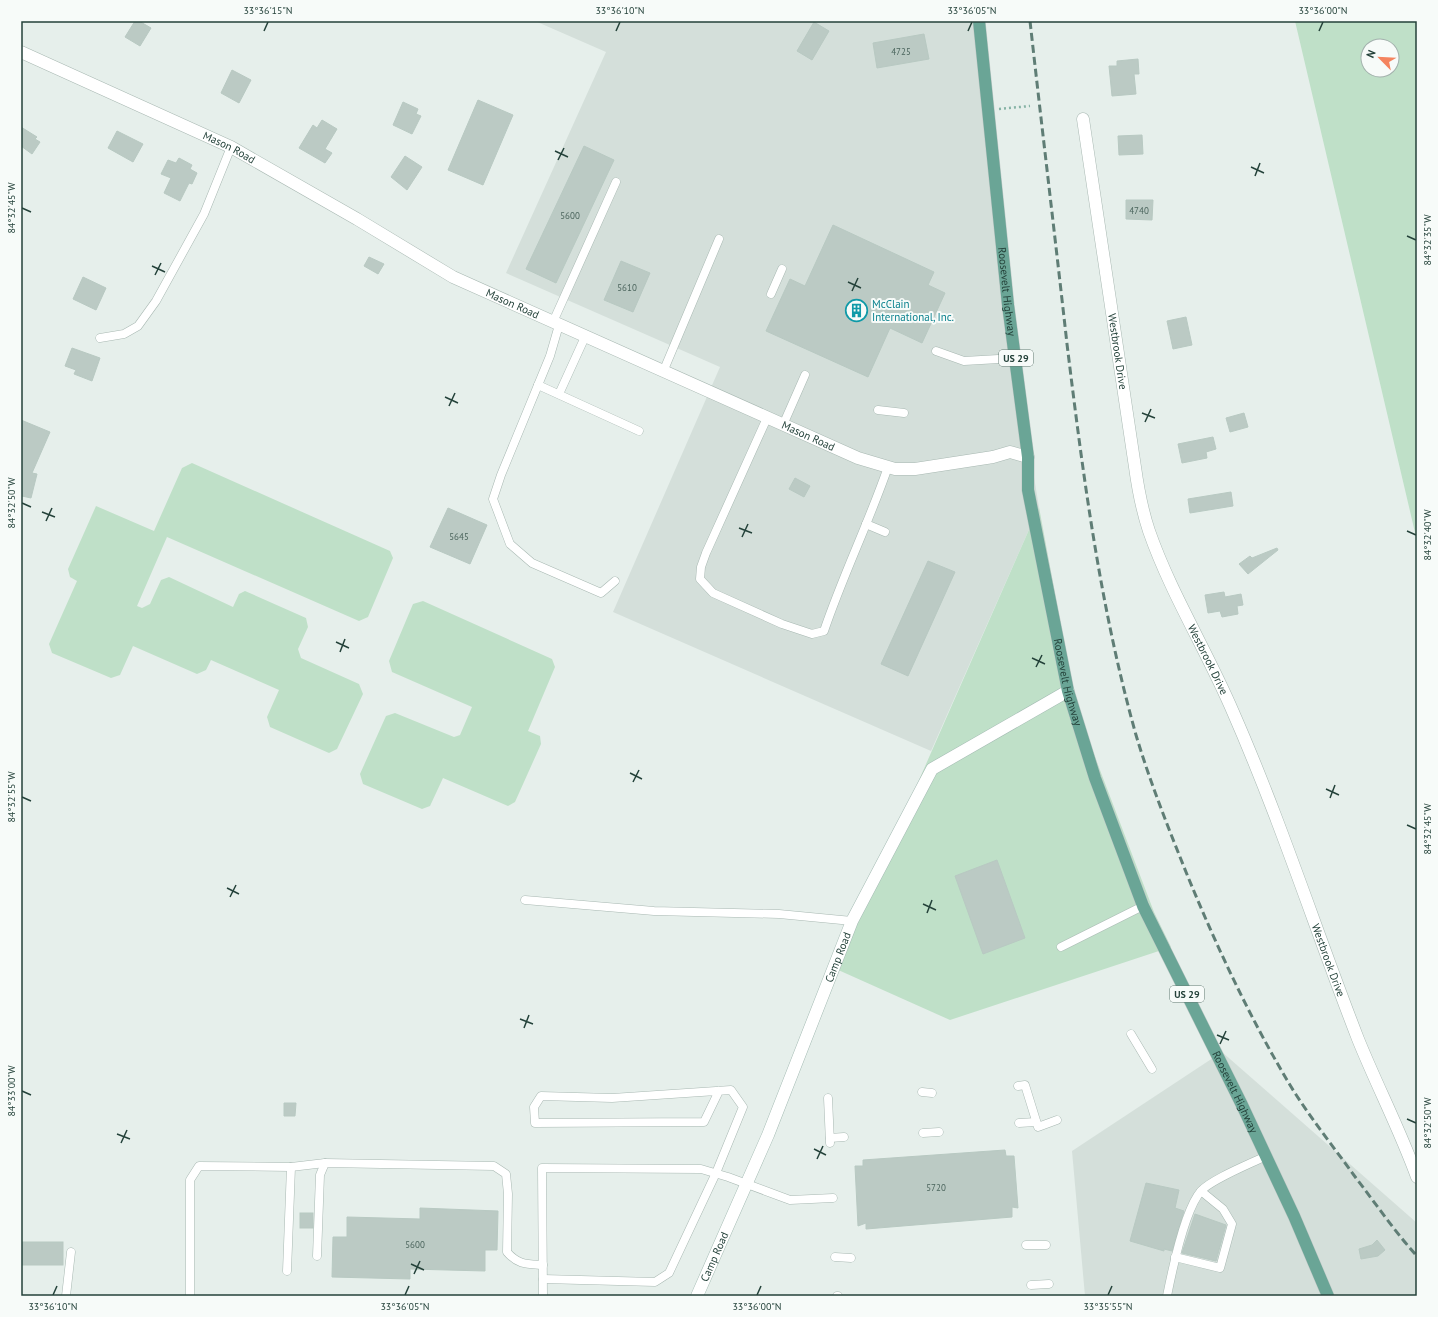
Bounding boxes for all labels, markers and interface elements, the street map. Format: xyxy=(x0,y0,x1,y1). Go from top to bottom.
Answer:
text: 33°36'15"N xyxy=(243,4,293,17)
text: 33°36'10"N xyxy=(595,4,645,17)
text: 33°36'05"N xyxy=(947,4,997,17)
text: 33°36'00"N xyxy=(1298,4,1348,17)
north arrow xyxy=(1360,38,1400,78)
house number: 4725 xyxy=(891,46,911,57)
text: N xyxy=(1363,48,1379,60)
street label: Mason Road xyxy=(201,128,258,167)
text: 84°32'45"W xyxy=(5,182,18,234)
house number: 4740 xyxy=(1129,205,1149,216)
house number: 5600 xyxy=(560,210,580,221)
text: 84°32'35"W xyxy=(1421,214,1434,266)
street label: Roosevelt Highway xyxy=(995,246,1019,338)
house number: 5610 xyxy=(617,282,637,293)
street label: Mason Road xyxy=(484,286,542,322)
building icon: McClain International, Inc. xyxy=(843,297,869,323)
place label: McClain International, Inc. xyxy=(872,297,954,324)
street label: Westbrook Drive xyxy=(1105,312,1130,391)
road number: US 29 xyxy=(999,350,1033,366)
street label: Mason Road xyxy=(779,418,837,454)
text: 84°32'50"W xyxy=(5,477,18,529)
text: 84°32'40"W xyxy=(1421,509,1434,561)
house number: 5645 xyxy=(449,531,469,542)
street label: Westbrook Drive xyxy=(1185,622,1232,697)
street label: Roosevelt Highway xyxy=(1051,637,1086,728)
text: 84°32'55"W xyxy=(5,771,18,823)
text: 84°32'45"W xyxy=(1421,803,1434,855)
street label: Westbrook Drive xyxy=(1309,922,1348,999)
street label: Camp Road xyxy=(822,930,854,984)
road number: US 29 xyxy=(1170,986,1204,1002)
street label: Roosevelt Highway xyxy=(1209,1049,1261,1136)
text: 84°33'00"W xyxy=(5,1065,18,1117)
text: 84°32'50"W xyxy=(1421,1097,1434,1149)
house number: 5720 xyxy=(926,1182,946,1193)
street label: Camp Road xyxy=(697,1230,731,1284)
house number: 5600 xyxy=(405,1239,425,1250)
text: 33°36'10"N xyxy=(28,1300,78,1313)
text: 33°36'05"N xyxy=(380,1300,430,1313)
text: 33°36'00"N xyxy=(732,1300,782,1313)
text: 33°35'55"N xyxy=(1083,1300,1133,1313)

